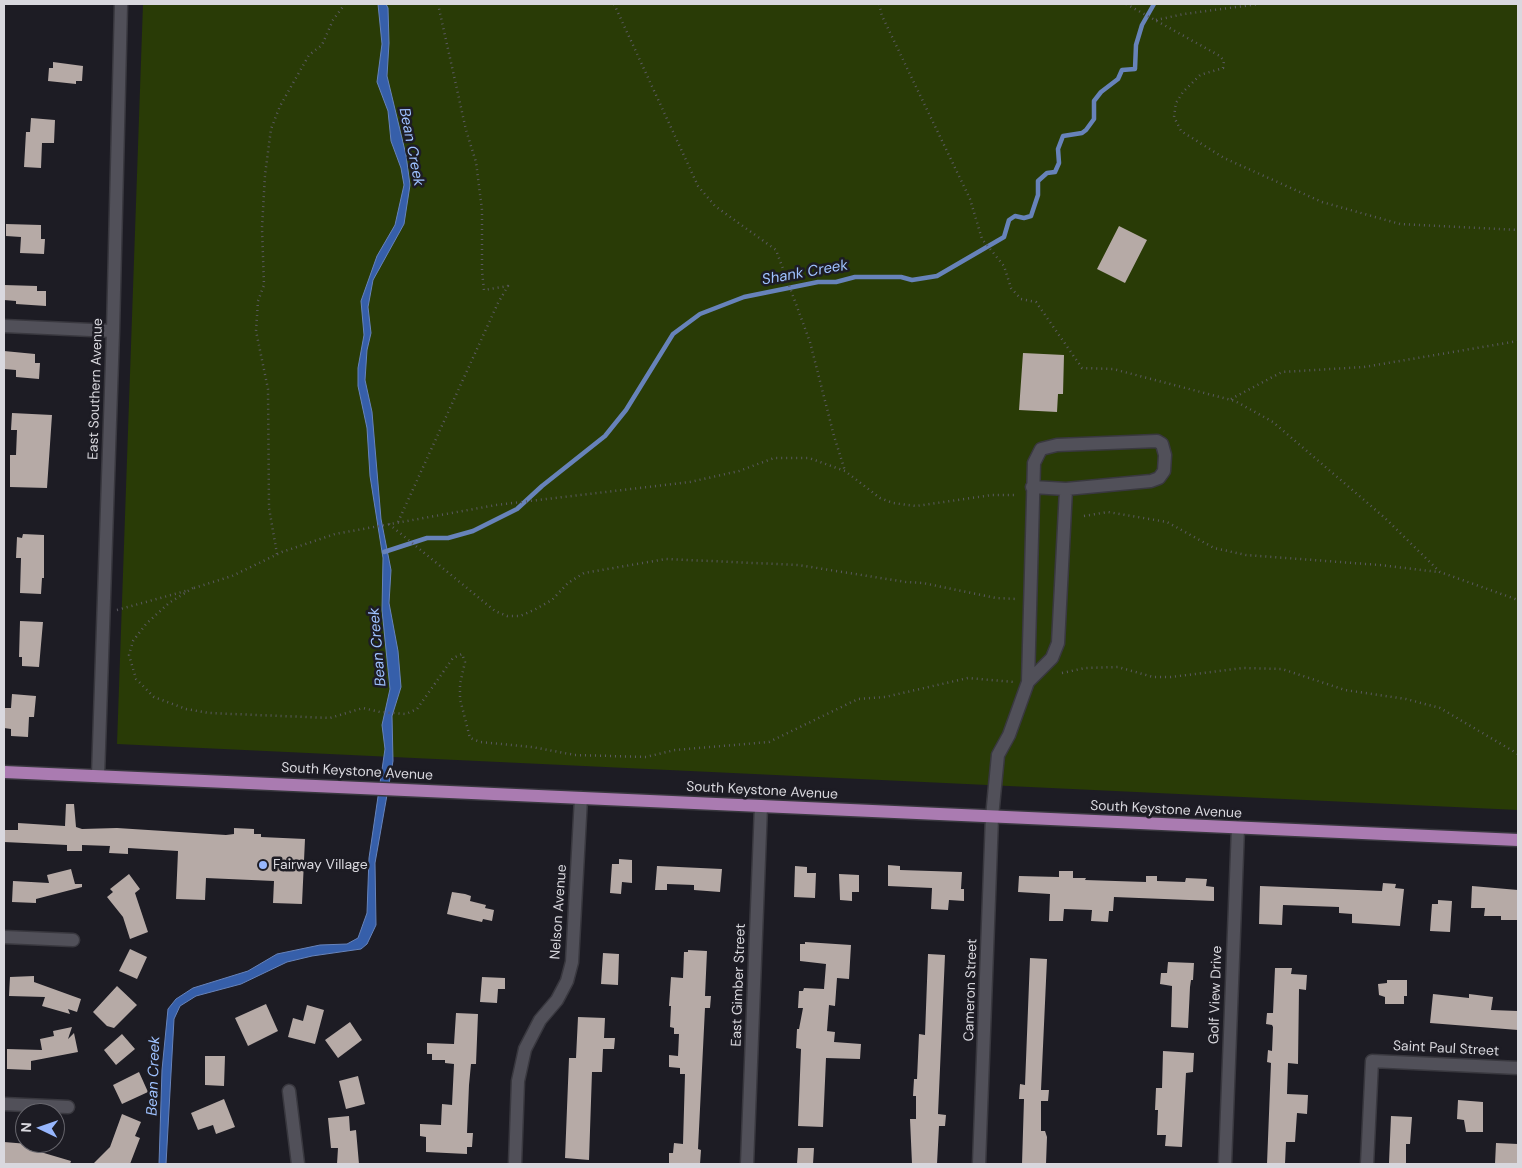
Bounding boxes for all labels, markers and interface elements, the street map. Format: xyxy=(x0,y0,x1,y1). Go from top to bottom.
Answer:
water label: Bean Creek xyxy=(395,106,427,188)
water label: Shank Creek xyxy=(761,257,849,289)
street label: East Southern Avenue xyxy=(85,318,107,460)
water label: Bean Creek xyxy=(366,607,390,687)
street label: South Keystone Avenue xyxy=(281,760,433,784)
street label: South Keystone Avenue xyxy=(686,779,838,803)
street label: South Keystone Avenue xyxy=(1090,798,1242,822)
place label: Fairway Village xyxy=(273,857,368,873)
marker: Fairway Village xyxy=(257,859,269,871)
street label: Nelson Avenue xyxy=(547,864,571,960)
street label: East Gimber Street xyxy=(728,923,750,1047)
street label: Cameron Street xyxy=(961,938,981,1042)
street label: Golf View Drive xyxy=(1206,945,1226,1045)
water label: Bean Creek xyxy=(144,1036,164,1116)
street label: Saint Paul Street xyxy=(1392,1038,1500,1060)
north arrow xyxy=(15,1103,65,1153)
text: N xyxy=(17,1122,35,1133)

